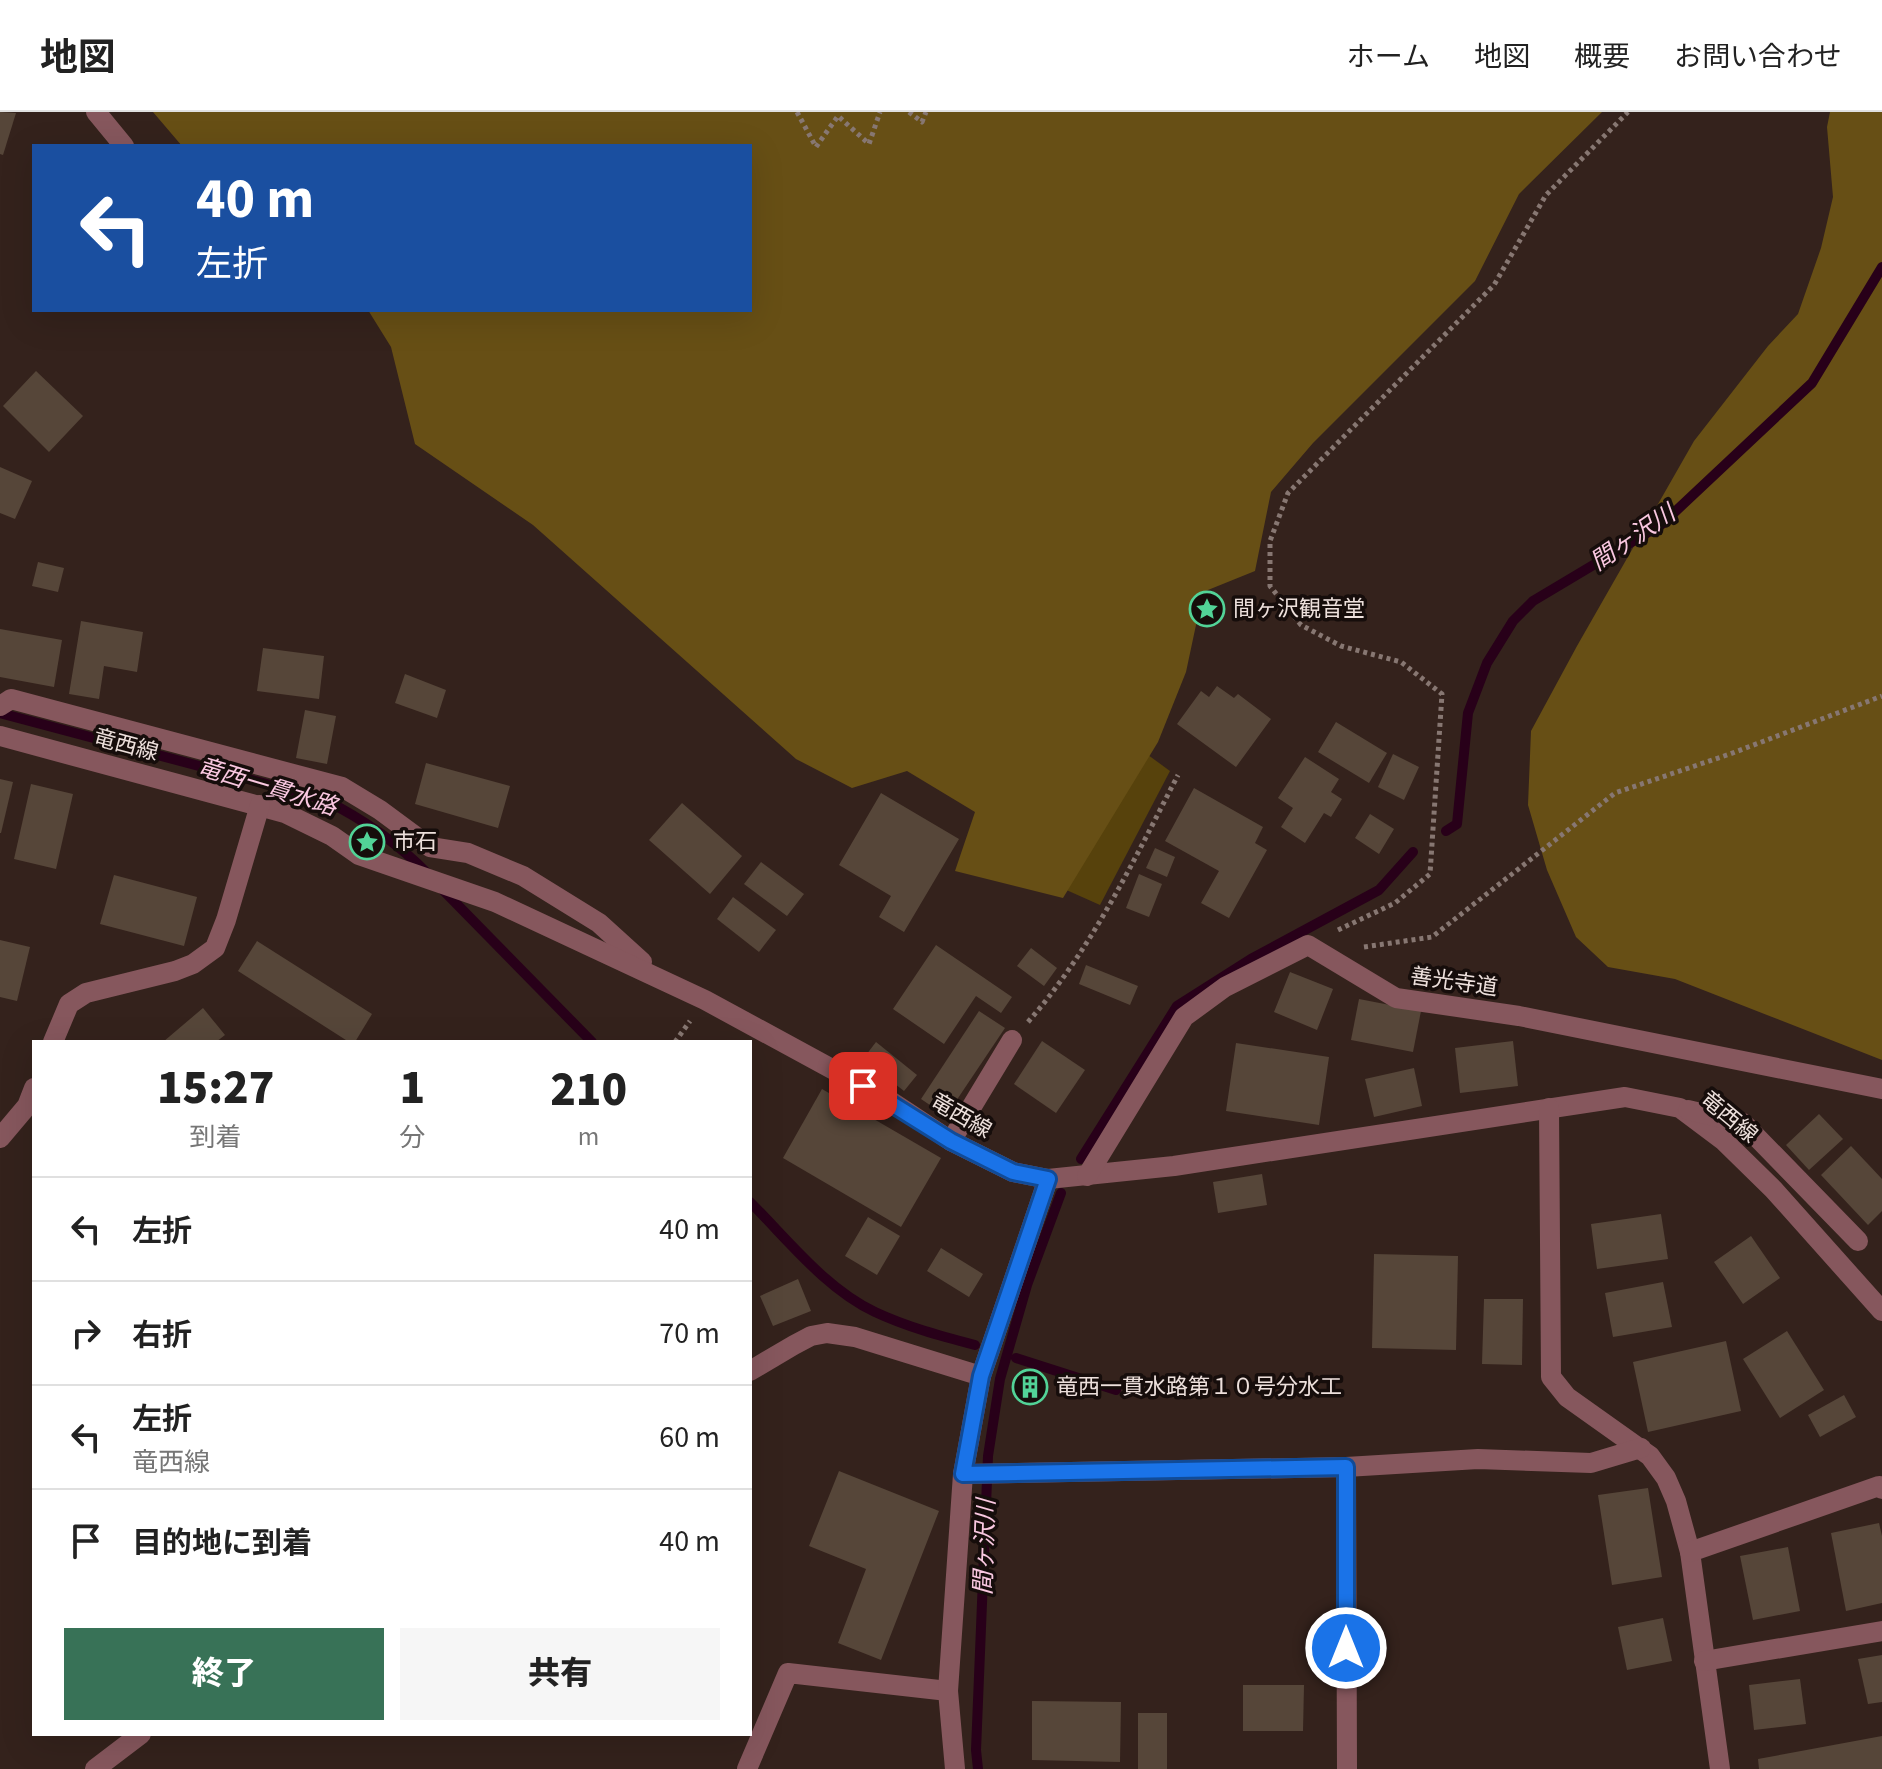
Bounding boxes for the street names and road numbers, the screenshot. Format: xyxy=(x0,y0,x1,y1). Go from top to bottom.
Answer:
street label: 竜西線 xyxy=(90,721,162,769)
street label: 善光寺道 xyxy=(1408,960,1500,1004)
street label: 竜西線 xyxy=(1693,1084,1765,1150)
street label: 竜西線 xyxy=(924,1086,998,1146)

